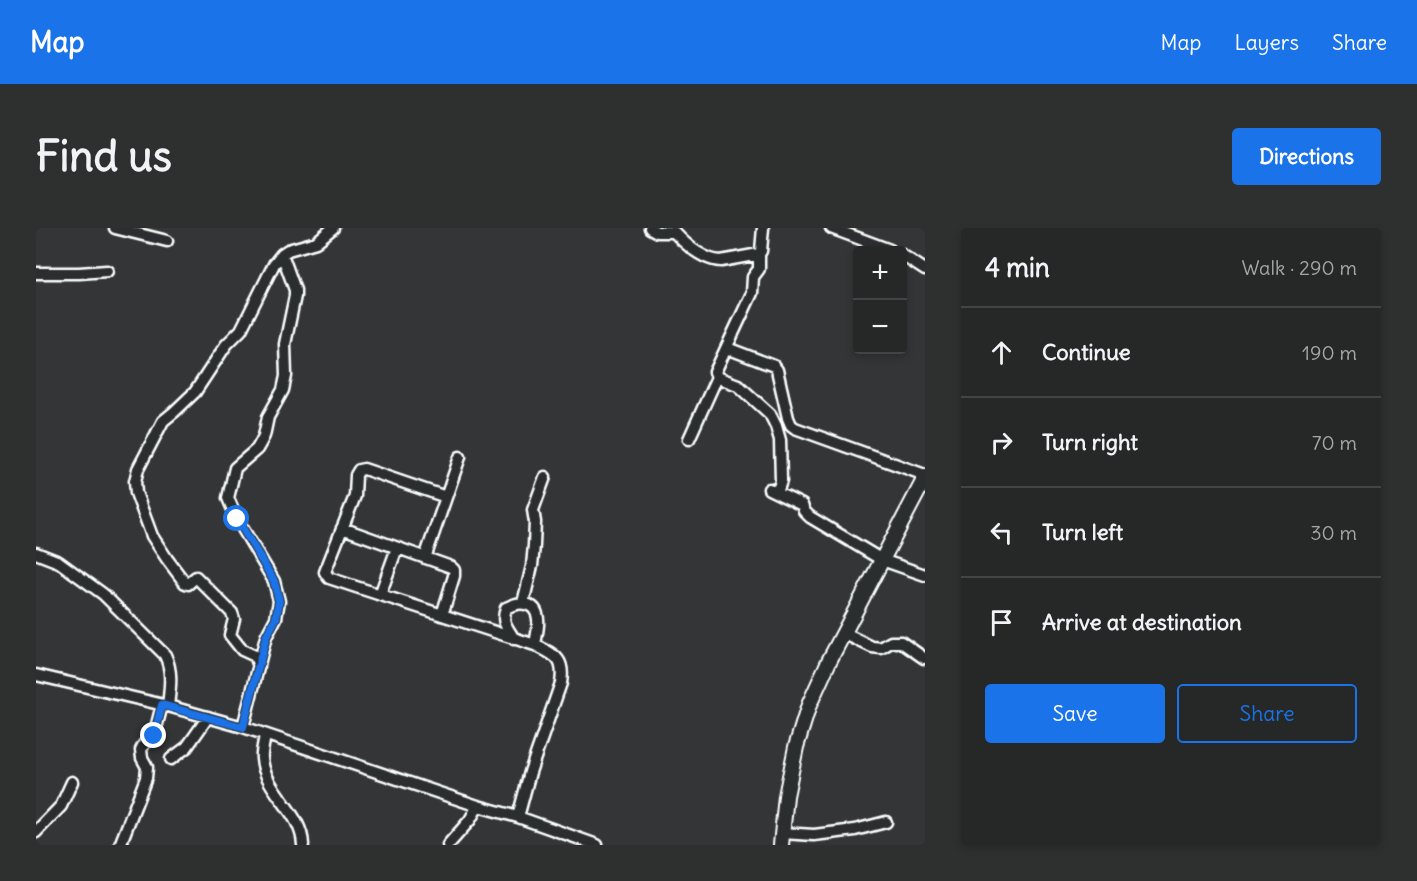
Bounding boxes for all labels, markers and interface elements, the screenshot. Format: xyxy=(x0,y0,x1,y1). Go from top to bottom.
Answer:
text: Map xyxy=(30,24,84,60)
text: Map xyxy=(1161,29,1201,56)
text: Layers xyxy=(1234,29,1299,56)
text: Share xyxy=(1332,29,1387,56)
button: Directions xyxy=(1232,128,1381,185)
text: Find us xyxy=(36,130,172,182)
map controls xyxy=(853,246,907,354)
button: + xyxy=(853,246,907,300)
text: 4 min xyxy=(985,251,1050,284)
text: Walk · 290 m xyxy=(1242,255,1357,280)
button: − xyxy=(853,300,907,354)
icon: ahead xyxy=(985,336,1018,369)
text: Continue xyxy=(1042,338,1131,366)
text: 190 m xyxy=(1302,340,1357,365)
icon: right xyxy=(985,426,1018,459)
text: Turn right xyxy=(1042,428,1138,456)
text: 70 m xyxy=(1312,430,1357,455)
route start xyxy=(223,505,249,531)
icon: left xyxy=(985,516,1018,549)
text: Turn left xyxy=(1042,518,1123,546)
text: 30 m xyxy=(1310,520,1357,545)
icon: arrive xyxy=(985,606,1018,639)
text: Arrive at destination xyxy=(1042,608,1242,636)
button: Save xyxy=(985,684,1165,743)
button: Share xyxy=(1177,684,1357,743)
route end xyxy=(140,722,166,748)

